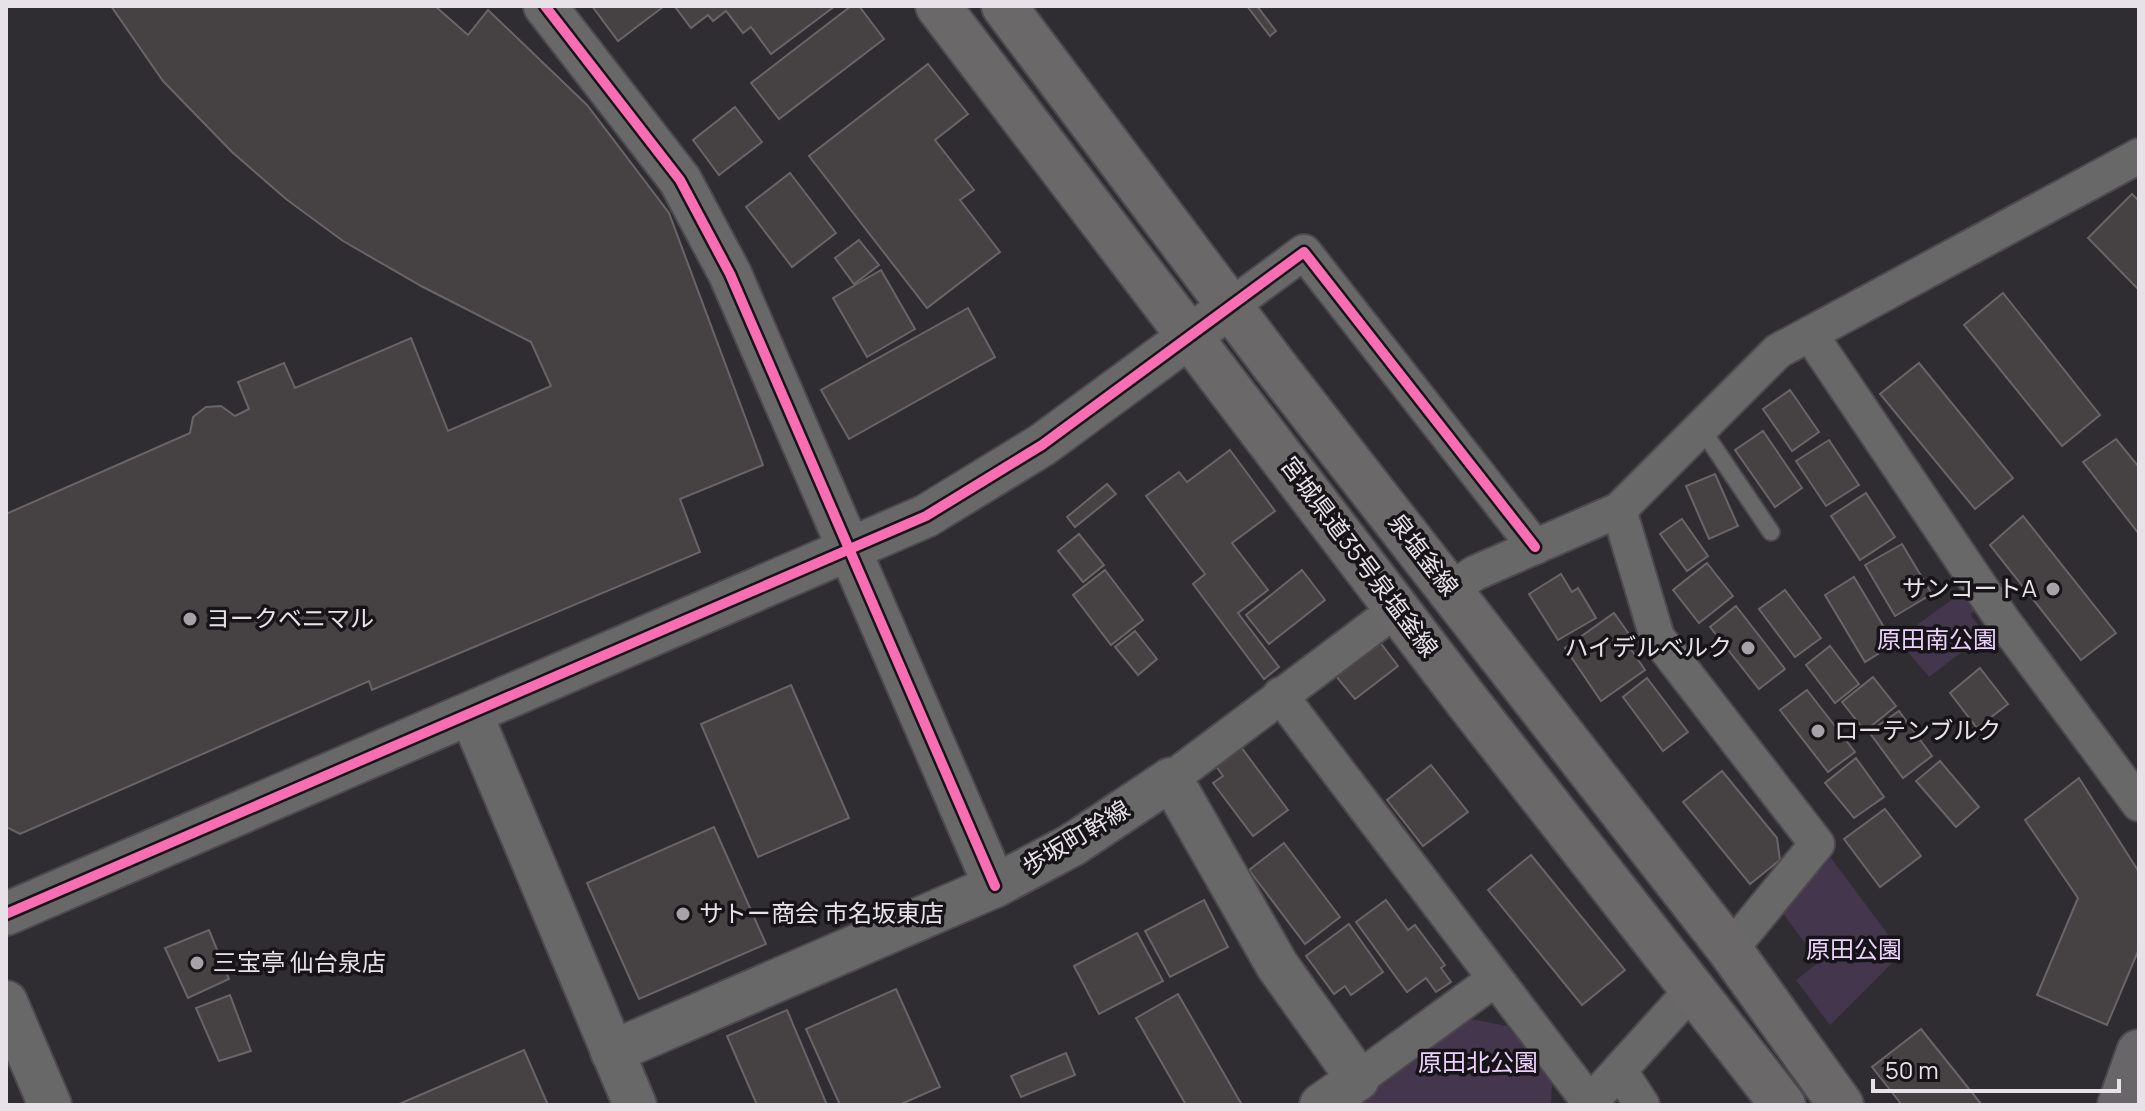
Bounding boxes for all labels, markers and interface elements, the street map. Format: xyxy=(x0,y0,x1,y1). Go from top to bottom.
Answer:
street label: 宮城県道35号泉塩釜線 xyxy=(1274,449,1447,663)
street label: 泉塩釜線 xyxy=(1382,506,1467,602)
place label: サンコートA xyxy=(1902,571,2037,604)
marker: サンコートA xyxy=(2044,580,2062,598)
place label: ヨークベニマル xyxy=(206,601,374,634)
marker: ヨークベニマル xyxy=(181,610,199,628)
park label: 原田南公園 xyxy=(1877,622,1997,655)
place label: ハイデルベルク xyxy=(1564,630,1732,663)
marker: ハイデルベルク xyxy=(1739,639,1757,657)
place label: ローテンブルク xyxy=(1834,713,2001,746)
marker: ローテンブルク xyxy=(1809,722,1827,740)
street label: 歩坂町幹線 xyxy=(1015,792,1135,882)
place label: サトー商会 市名坂東店 xyxy=(699,896,944,929)
marker: サトー商会 市名坂東店 xyxy=(674,905,692,923)
park label: 原田公園 xyxy=(1806,932,1902,965)
place label: 三宝亭 仙台泉店 xyxy=(213,945,386,978)
marker: 三宝亭 仙台泉店 xyxy=(188,954,206,972)
scale bar xyxy=(1873,1043,2119,1093)
park label: 原田北公園 xyxy=(1418,1045,1538,1078)
text: 50 m xyxy=(1885,1053,1939,1086)

